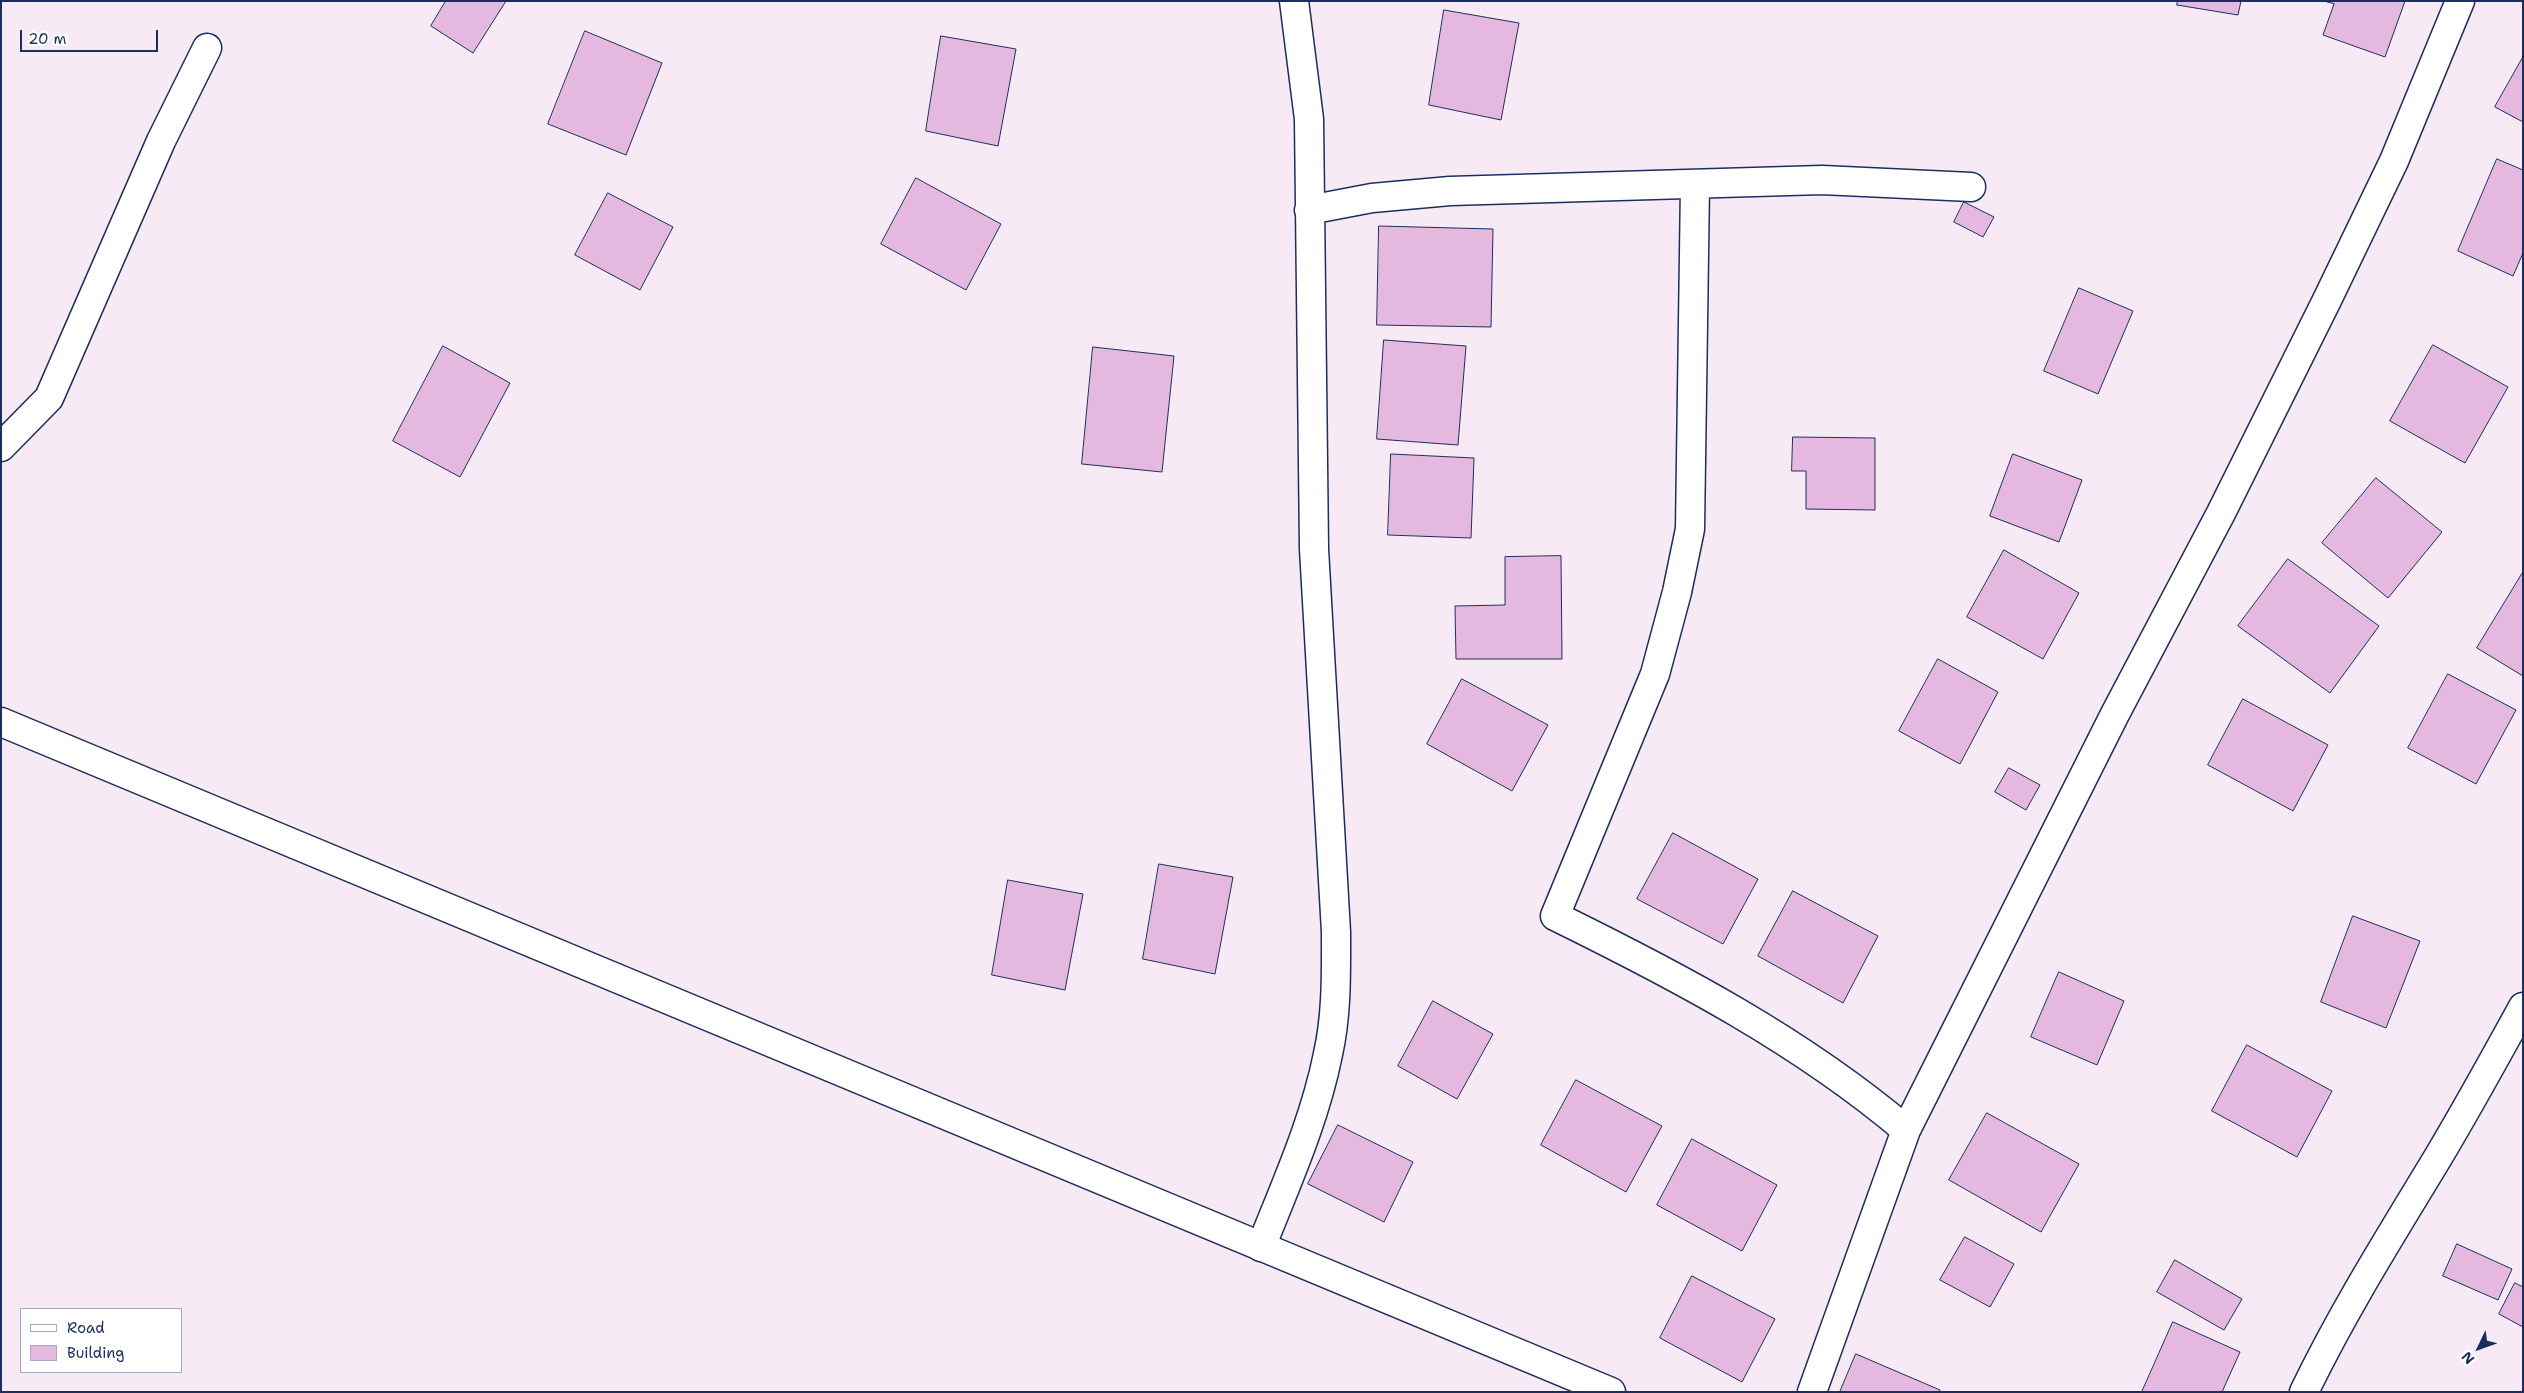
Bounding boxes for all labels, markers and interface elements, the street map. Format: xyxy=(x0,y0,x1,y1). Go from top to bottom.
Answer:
scale bar xyxy=(22,20,160,52)
text: 20 m xyxy=(28,29,67,49)
legend xyxy=(20,1308,182,1373)
text: Road xyxy=(67,1318,105,1338)
north arrow xyxy=(2454,1323,2504,1373)
text: Building xyxy=(67,1343,124,1363)
text: N xyxy=(2457,1348,2478,1368)

